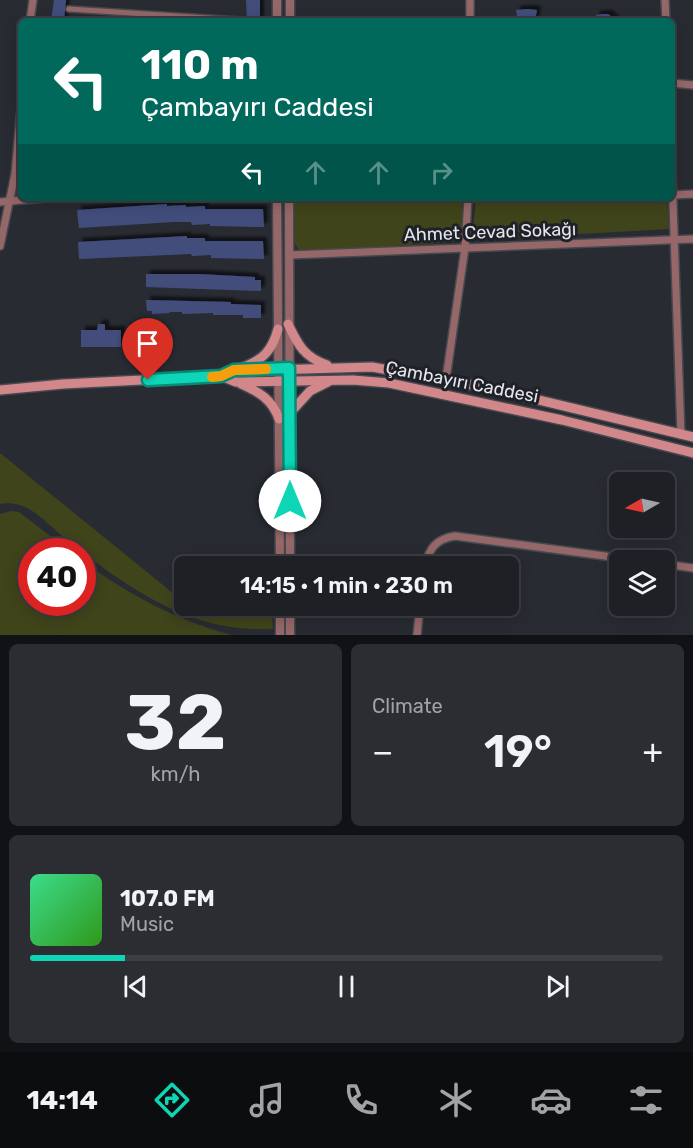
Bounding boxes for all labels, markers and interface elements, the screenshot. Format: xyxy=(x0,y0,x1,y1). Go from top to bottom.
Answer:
text: 110 m xyxy=(141,40,259,90)
icon: left xyxy=(42,42,120,120)
text: Çambayırı Caddesi xyxy=(141,91,374,123)
icon: left xyxy=(236,156,269,189)
icon: ahead xyxy=(299,156,332,189)
icon: ahead xyxy=(362,156,395,189)
icon: right xyxy=(425,156,458,189)
street label: Ahmet Cevad Sokağı xyxy=(403,218,577,246)
pin xyxy=(122,318,173,380)
icon: arrive xyxy=(131,327,164,360)
street label: Çambayırı Caddesi xyxy=(384,356,540,408)
position arrow xyxy=(258,469,322,533)
north arrow xyxy=(609,472,675,538)
map controls xyxy=(609,472,675,616)
speed limit sign: 40 xyxy=(18,538,96,616)
button: layers xyxy=(609,550,675,616)
text: 14:15 · 1 min · 230 m xyxy=(240,572,453,599)
text: 32 xyxy=(124,676,227,769)
text: Climate xyxy=(372,694,443,718)
text: 19° xyxy=(484,725,552,778)
text: − xyxy=(372,732,393,771)
text: + xyxy=(642,732,663,771)
text: km/h xyxy=(151,762,200,786)
text: 107.0 FM xyxy=(120,885,215,912)
text: Music xyxy=(120,912,174,936)
icon: previous xyxy=(119,970,152,1003)
icon: pause xyxy=(330,970,363,1003)
icon: next xyxy=(541,970,574,1003)
icon: directions xyxy=(151,1079,193,1121)
icon: music xyxy=(246,1079,288,1121)
icon: phone xyxy=(340,1079,382,1121)
icon: climate xyxy=(435,1079,477,1121)
icon: car xyxy=(530,1079,572,1121)
icon: filters xyxy=(625,1079,667,1121)
text: 14:14 xyxy=(26,1084,98,1116)

